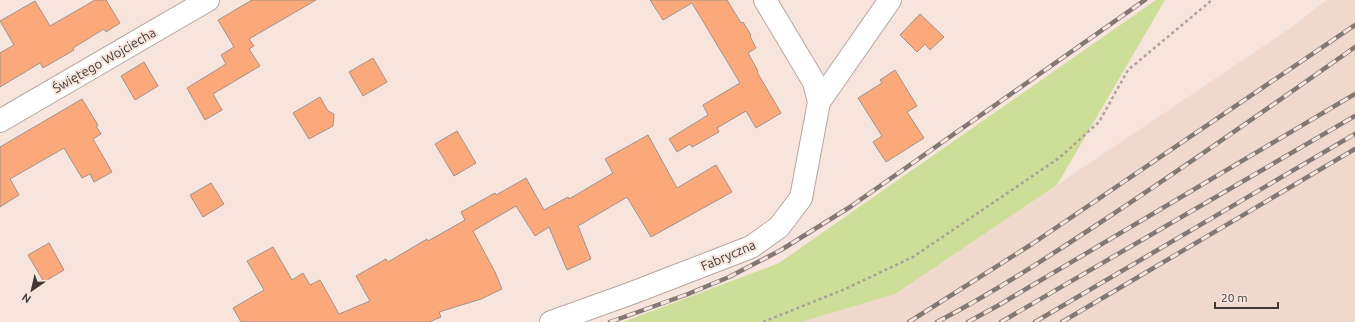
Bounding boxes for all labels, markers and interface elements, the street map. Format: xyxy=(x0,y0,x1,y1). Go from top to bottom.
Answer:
street label: Świętego Wojciecha xyxy=(50,25,158,95)
street label: Fabryczna xyxy=(698,237,758,273)
north arrow xyxy=(12,270,52,310)
scale bar xyxy=(1215,284,1278,310)
text: N xyxy=(20,291,33,306)
text: 20 m xyxy=(1221,291,1248,304)

